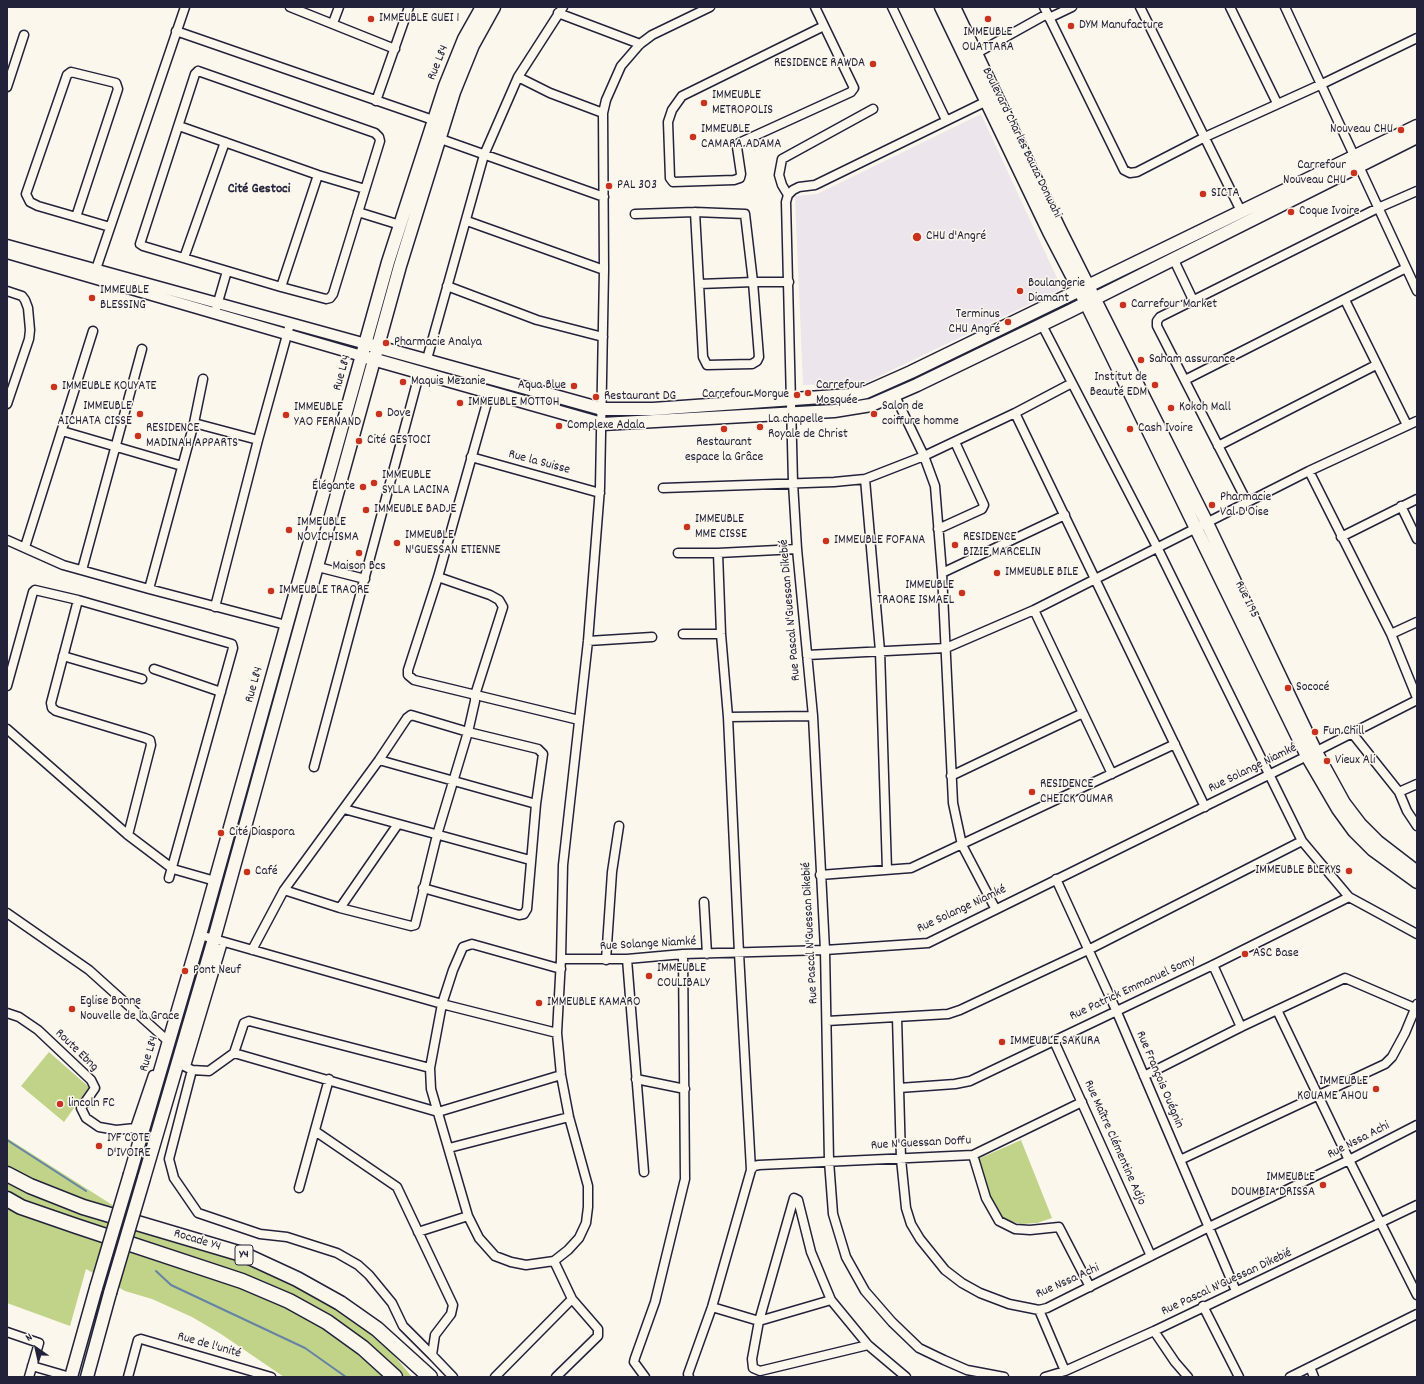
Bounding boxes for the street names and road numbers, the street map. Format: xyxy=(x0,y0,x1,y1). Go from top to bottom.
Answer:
street label: Rue L84 xyxy=(425,43,453,83)
street label: Boulevard Charles Bauza Donwahi xyxy=(978,65,1064,221)
street label: Rue L84 xyxy=(330,353,356,393)
street label: Rue la Suisse xyxy=(506,447,572,479)
street label: Rue Pascal N'Guessan Dikebié xyxy=(777,539,805,681)
street label: Rue I195 xyxy=(1230,579,1262,621)
street label: Rue L84 xyxy=(242,665,268,705)
street label: Rue Solange Niamké xyxy=(1206,741,1300,797)
street label: Rue Pascal N'Guessan Dikebié xyxy=(799,862,823,1004)
street label: Rue Solange Niamké xyxy=(915,883,1009,937)
street label: Rue Solange Niamké xyxy=(599,935,697,955)
street label: Rue Patrick Emmanuel Somy xyxy=(1068,953,1198,1025)
street label: Route Ebng xyxy=(51,1026,101,1076)
street label: Rue François Ouégnin xyxy=(1132,1029,1186,1131)
street label: Rue L84 xyxy=(137,1034,163,1074)
street label: Rue Maître Clémentine Adjo xyxy=(1079,1078,1149,1208)
street label: Rue Nssa Achi xyxy=(1325,1119,1393,1163)
street label: Rue N'Guessan Doffu xyxy=(870,1134,972,1154)
street label: Rocade Y4 xyxy=(172,1226,222,1256)
road number: Y4 xyxy=(235,1245,253,1265)
street label: Rue Pascal N'Guessan Dikebié xyxy=(1159,1246,1295,1320)
street label: Rue Nssa Achi xyxy=(1034,1261,1102,1303)
street label: Rue de l'unité xyxy=(175,1329,243,1363)

